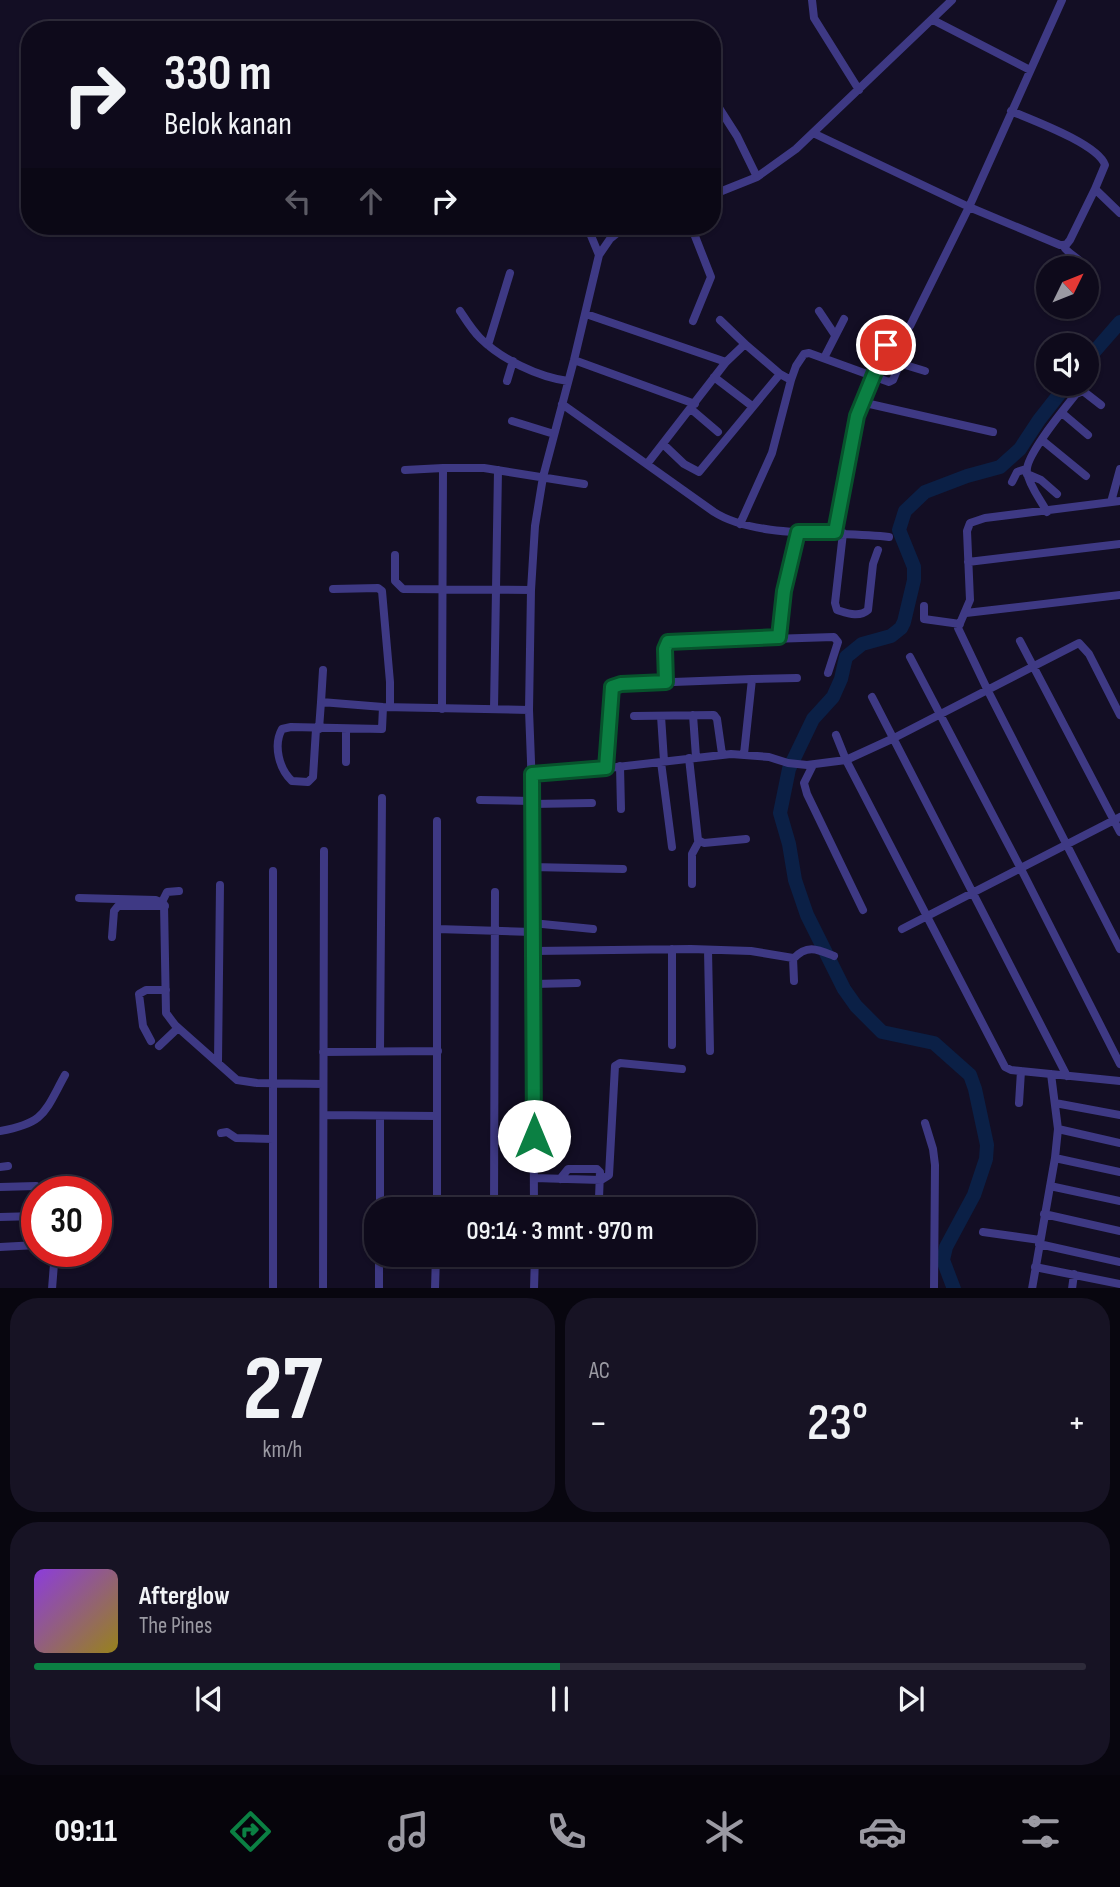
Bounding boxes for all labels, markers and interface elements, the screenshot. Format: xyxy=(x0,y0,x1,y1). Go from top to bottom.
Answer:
text: 330 m xyxy=(164,45,271,104)
icon: right xyxy=(49,49,140,140)
text: Belok kanan xyxy=(164,105,292,144)
icon: left xyxy=(279,182,317,220)
icon: ahead xyxy=(352,182,390,220)
icon: right xyxy=(425,182,463,220)
north arrow xyxy=(1036,256,1099,318)
map controls xyxy=(1036,256,1099,396)
pin xyxy=(856,315,916,375)
icon: arrive xyxy=(867,326,905,364)
button: sound xyxy=(1036,333,1099,396)
position arrow xyxy=(497,1099,571,1173)
speed limit sign: 30 xyxy=(21,1176,112,1267)
text: 09:14 · 3 mnt · 970 m xyxy=(467,1216,654,1247)
text: 27 xyxy=(243,1336,322,1445)
text: AC xyxy=(589,1357,610,1385)
text: 23° xyxy=(807,1392,868,1455)
text: − xyxy=(589,1401,608,1446)
text: + xyxy=(1067,1401,1086,1446)
text: km/h xyxy=(263,1436,302,1464)
text: Afterglow xyxy=(139,1581,230,1612)
text: The Pines xyxy=(139,1612,212,1640)
icon: previous xyxy=(190,1680,228,1718)
icon: pause xyxy=(541,1680,579,1718)
icon: next xyxy=(892,1680,930,1718)
icon: directions xyxy=(226,1807,275,1856)
icon: music xyxy=(384,1807,433,1856)
icon: phone xyxy=(542,1807,591,1856)
icon: climate xyxy=(700,1807,749,1856)
icon: car xyxy=(858,1807,907,1856)
icon: filters xyxy=(1016,1807,1065,1856)
text: 09:11 xyxy=(55,1812,117,1851)

